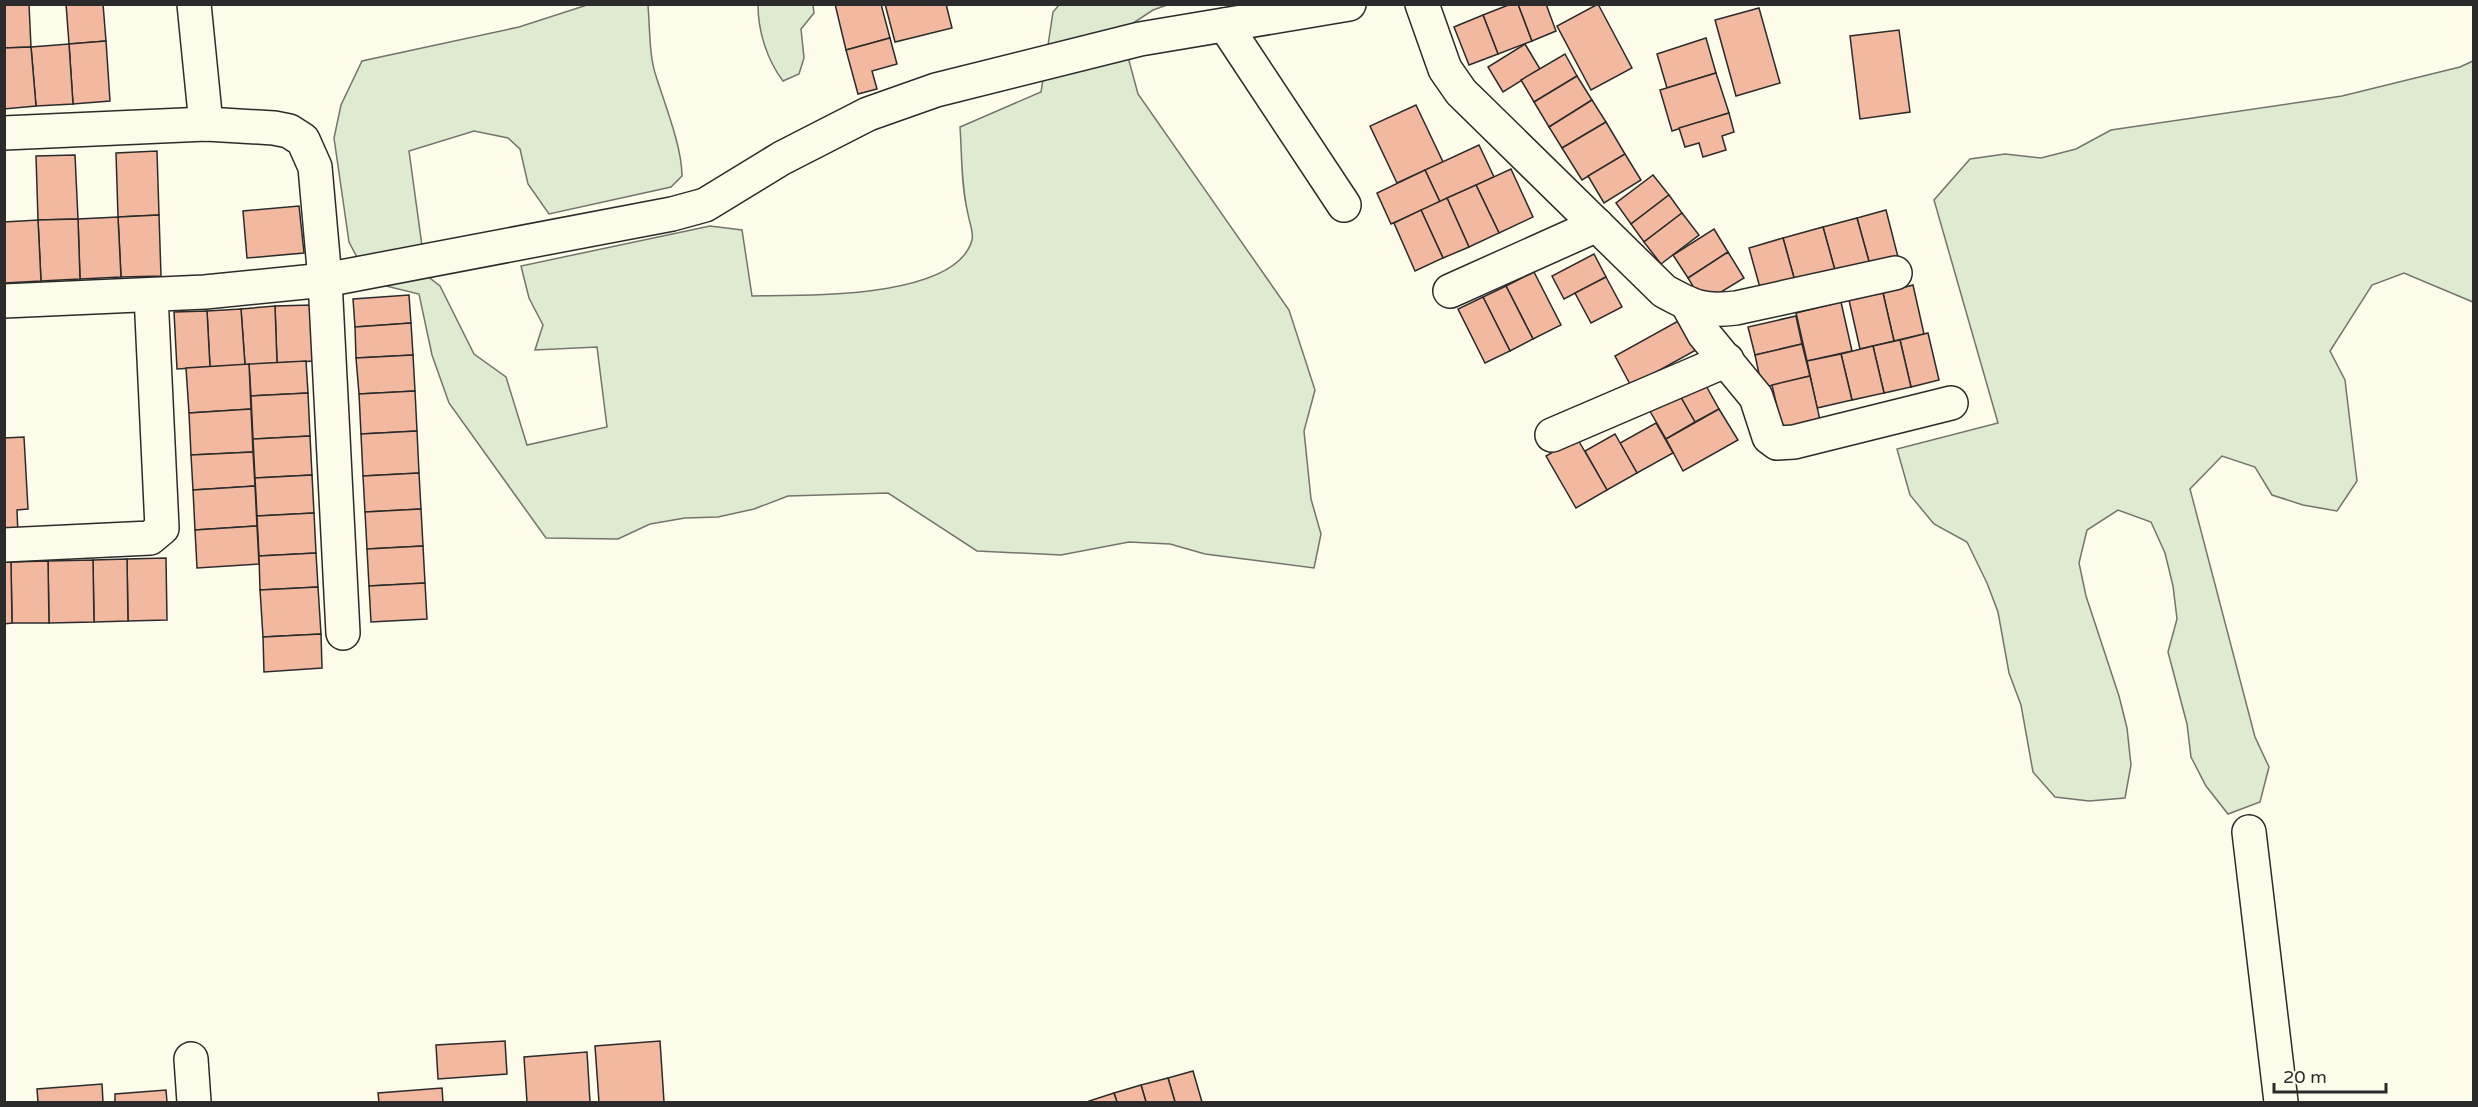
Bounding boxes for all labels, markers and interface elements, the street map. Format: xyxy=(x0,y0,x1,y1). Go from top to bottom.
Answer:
scale bar xyxy=(2274,1056,2386,1094)
text: 20 m xyxy=(2283,1066,2327,1088)

